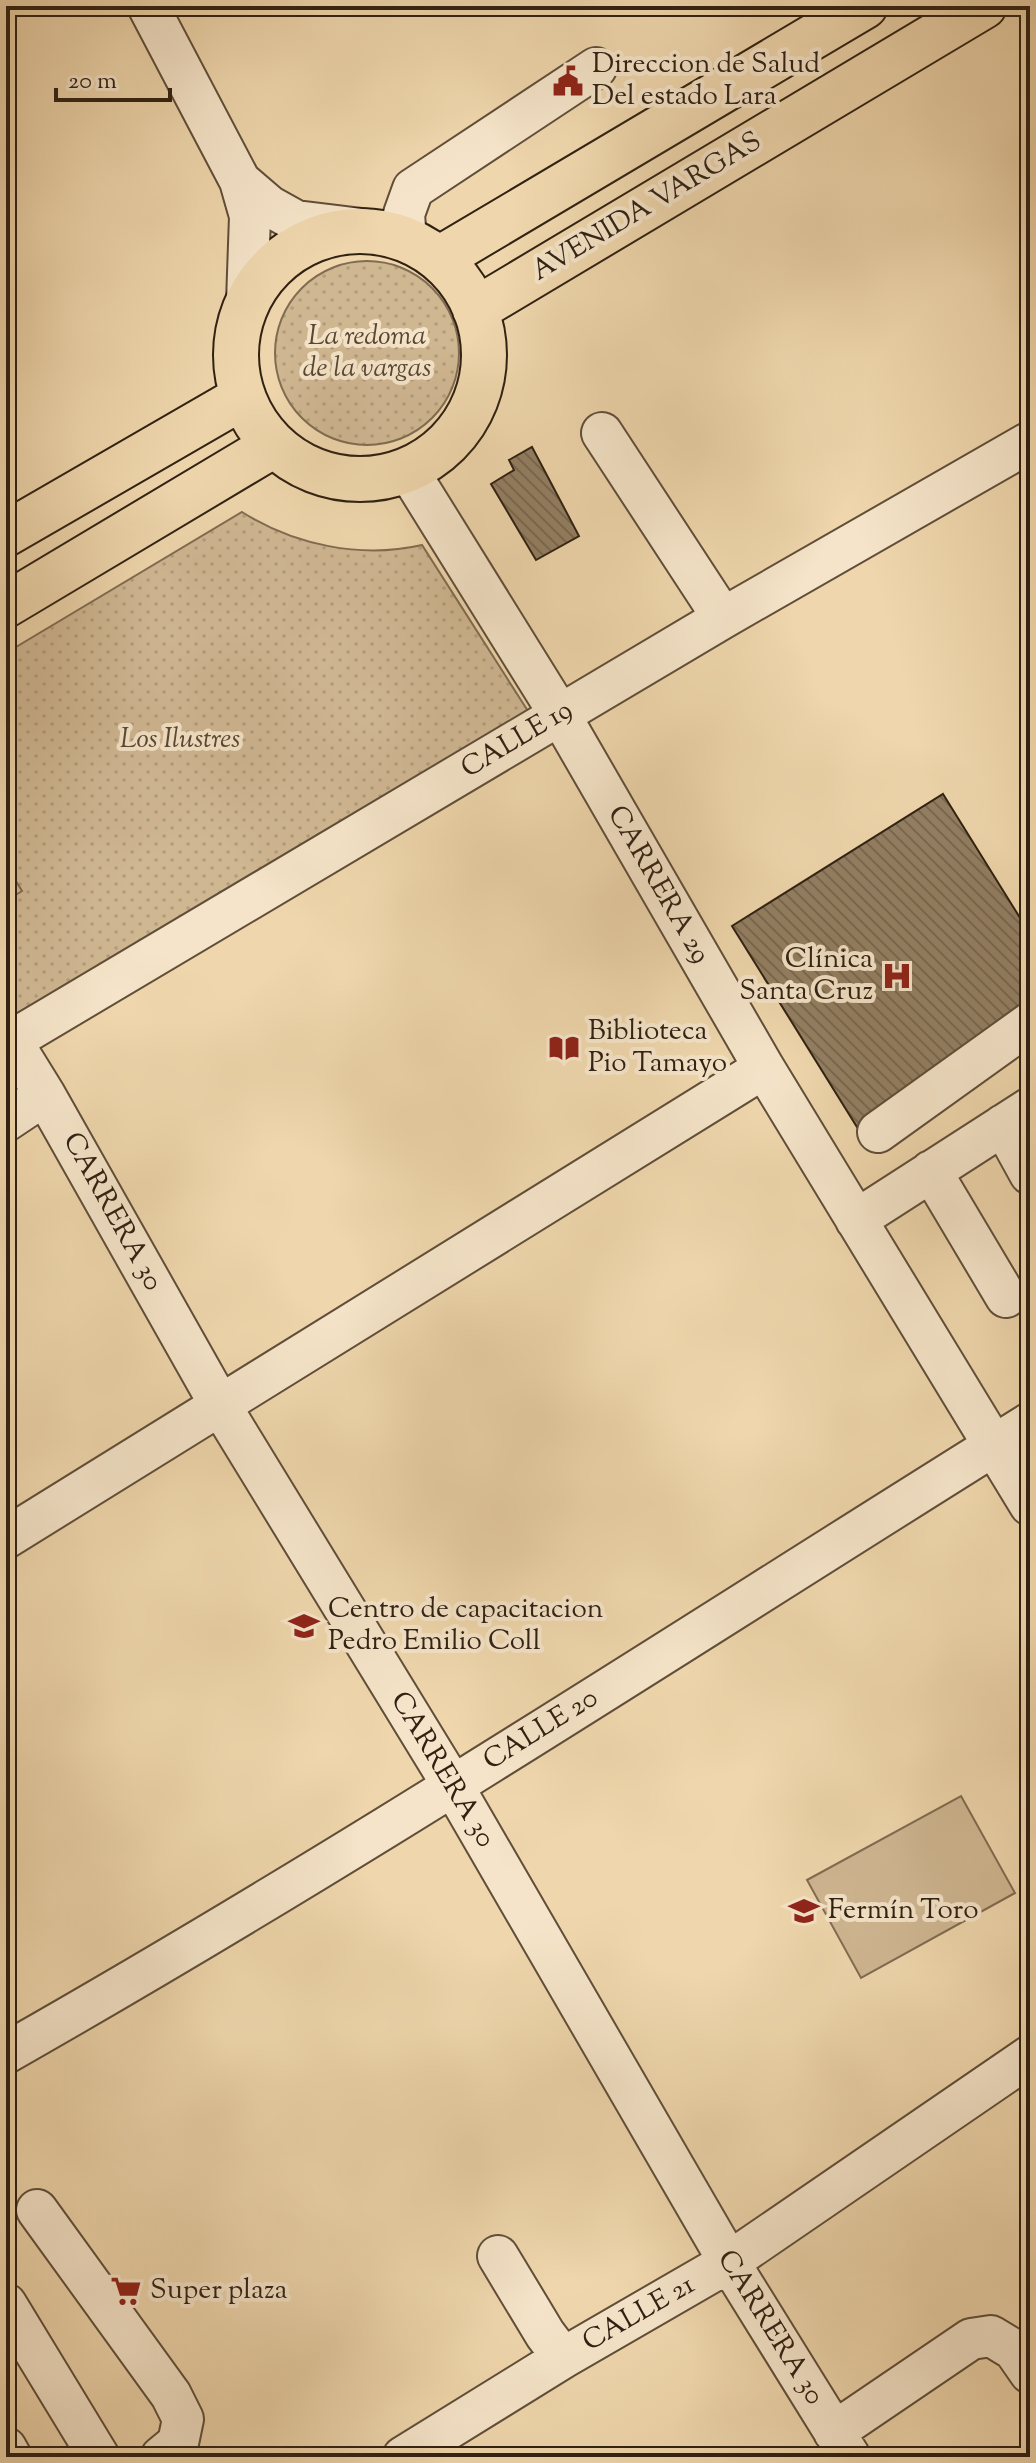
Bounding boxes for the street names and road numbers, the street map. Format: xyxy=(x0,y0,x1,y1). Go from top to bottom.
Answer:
street label: AVENIDA VARGAS xyxy=(524,122,770,292)
street label: CALLE 19 xyxy=(454,691,580,789)
street label: CARRERA 29 xyxy=(596,798,720,972)
street label: CARRERA 30 xyxy=(52,1125,172,1299)
street label: CALLE 20 xyxy=(476,1679,606,1781)
street label: CARRERA 30 xyxy=(380,1684,504,1856)
street label: CARRERA 30 xyxy=(706,2243,834,2413)
street label: CALLE 21 xyxy=(576,2266,702,2362)

